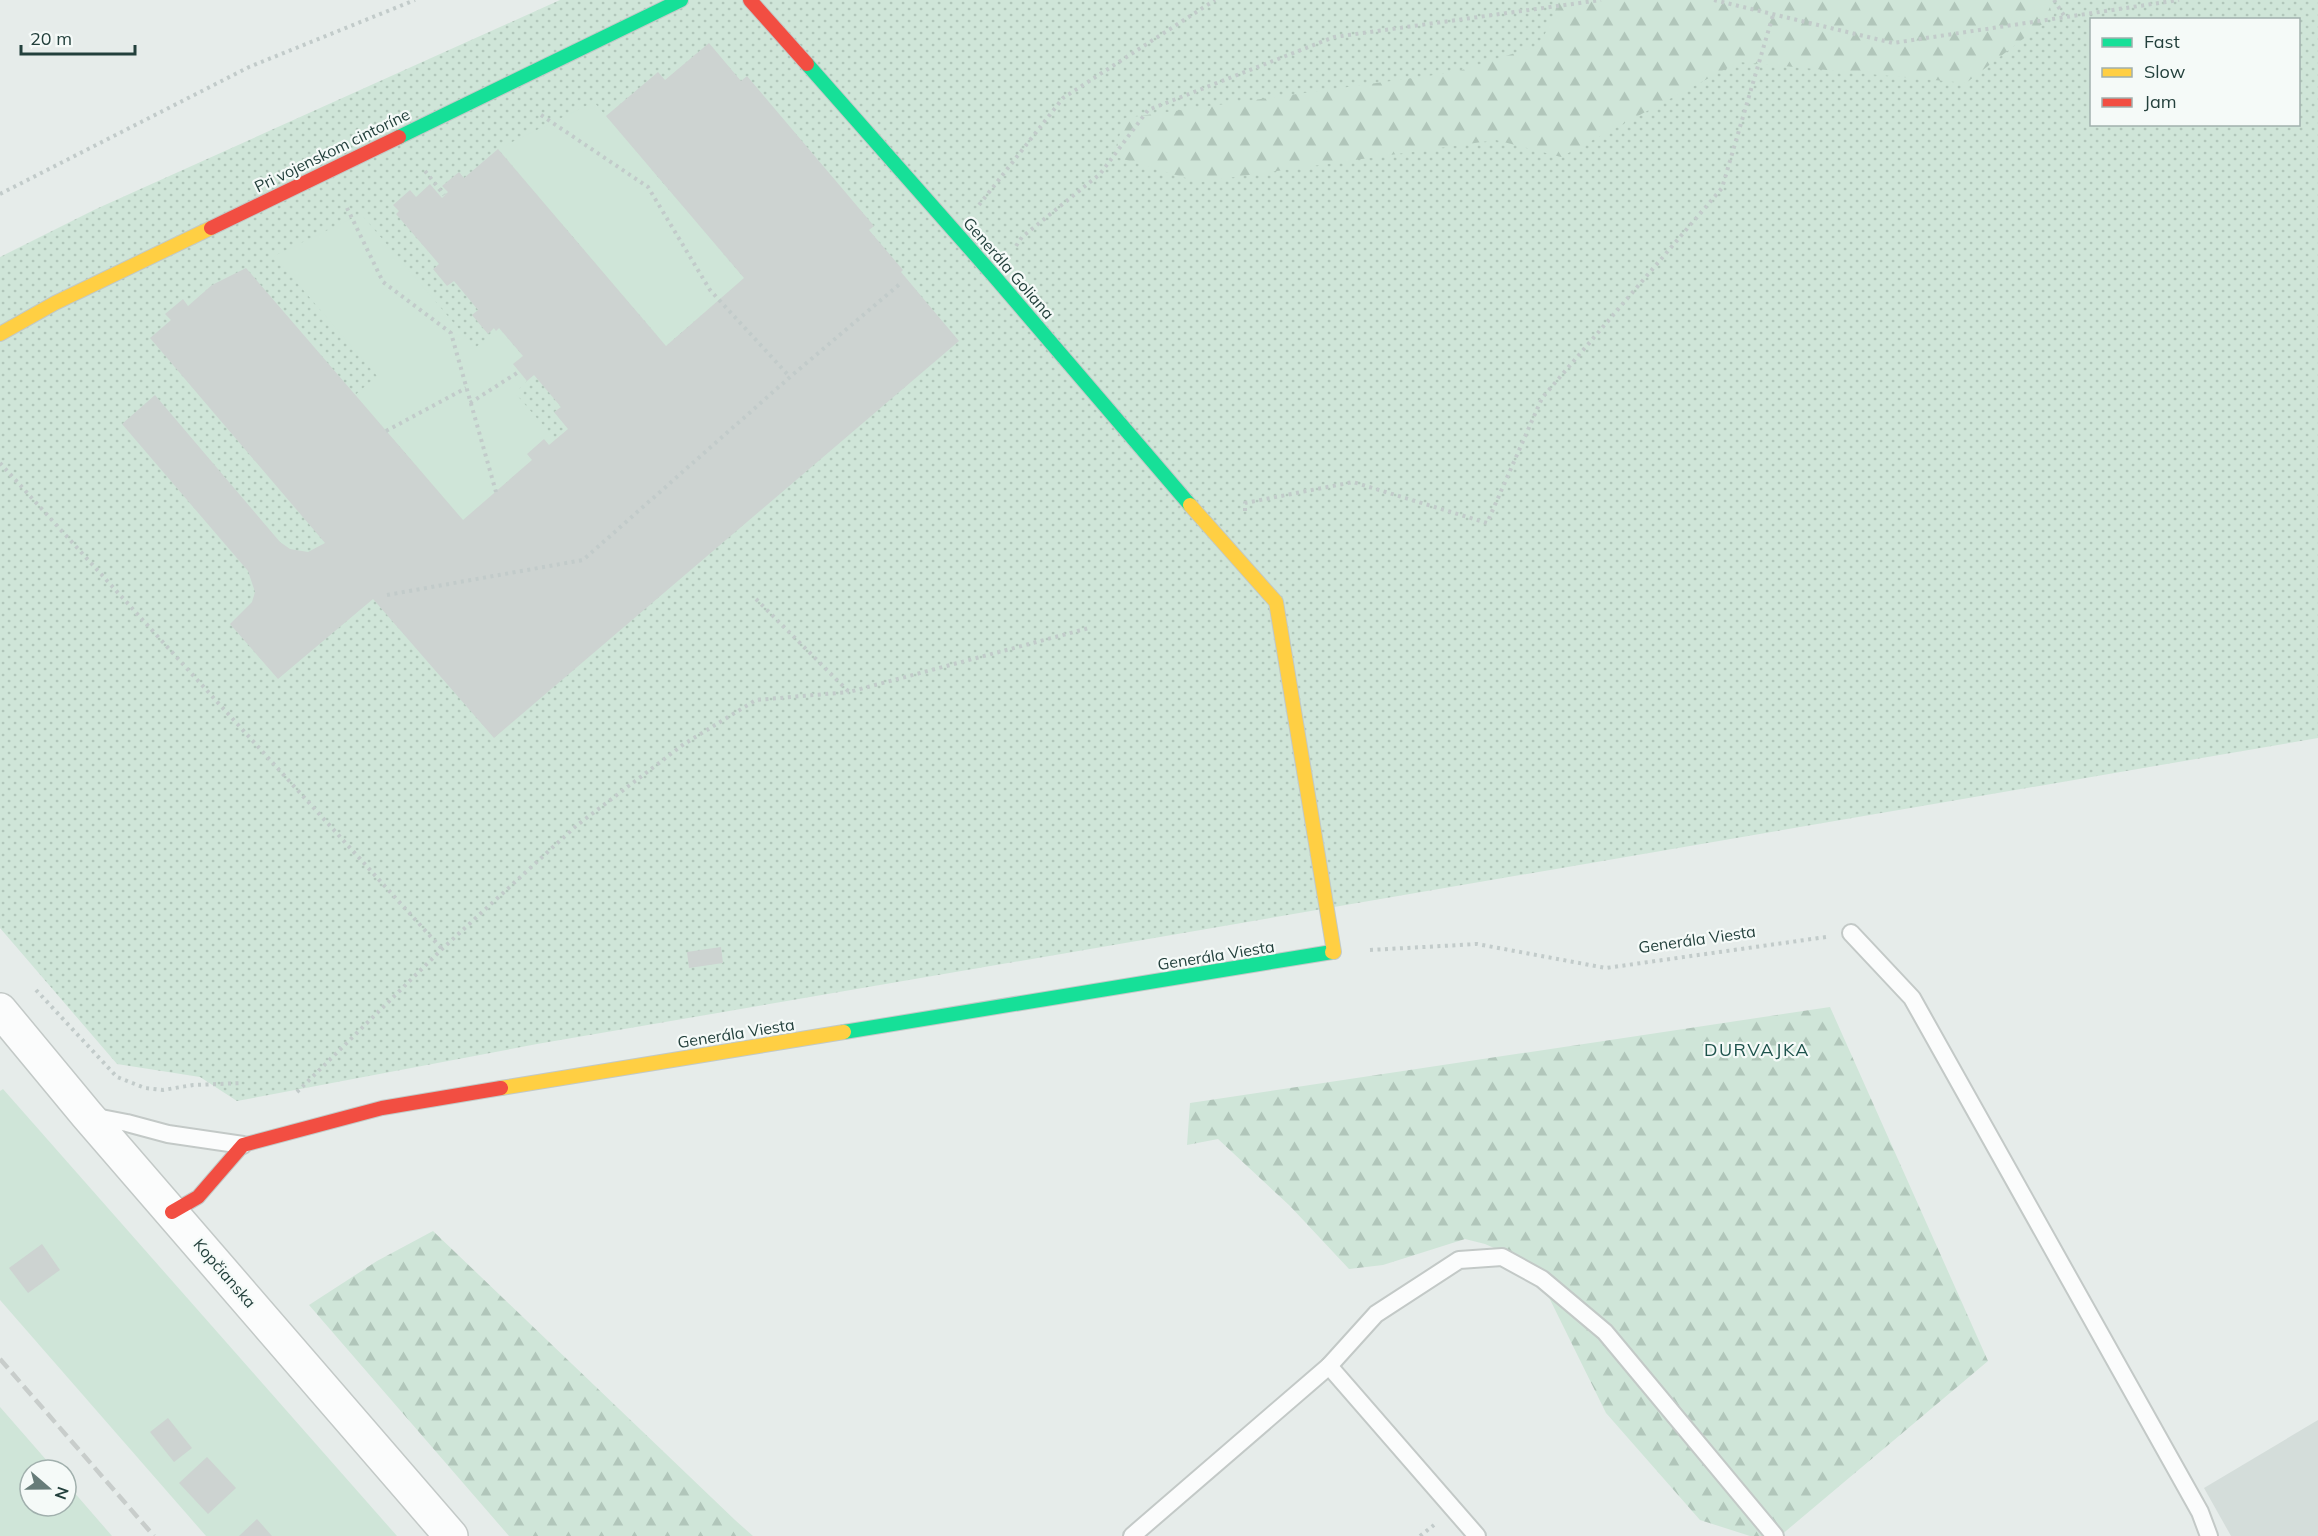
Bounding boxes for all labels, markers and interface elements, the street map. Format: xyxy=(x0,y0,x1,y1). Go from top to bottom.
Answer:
scale bar xyxy=(21,18,135,56)
legend xyxy=(2090,18,2300,126)
text: 20 m xyxy=(30,27,72,50)
text: Fast xyxy=(2144,30,2180,53)
text: Slow xyxy=(2144,60,2186,83)
text: Jam xyxy=(2144,90,2177,113)
street label: Pri vojenskom cintoríne xyxy=(251,104,413,196)
street label: Generála Goliana xyxy=(959,213,1059,323)
street label: Generála Viesta xyxy=(1637,921,1757,957)
street label: Generála Viesta xyxy=(1156,936,1276,974)
street label: Generála Viesta xyxy=(676,1014,796,1052)
district label: DURVAJKA xyxy=(1704,1038,1810,1061)
street label: Kopčianska xyxy=(190,1234,260,1312)
north arrow xyxy=(18,1458,78,1518)
text: N xyxy=(51,1484,74,1502)

